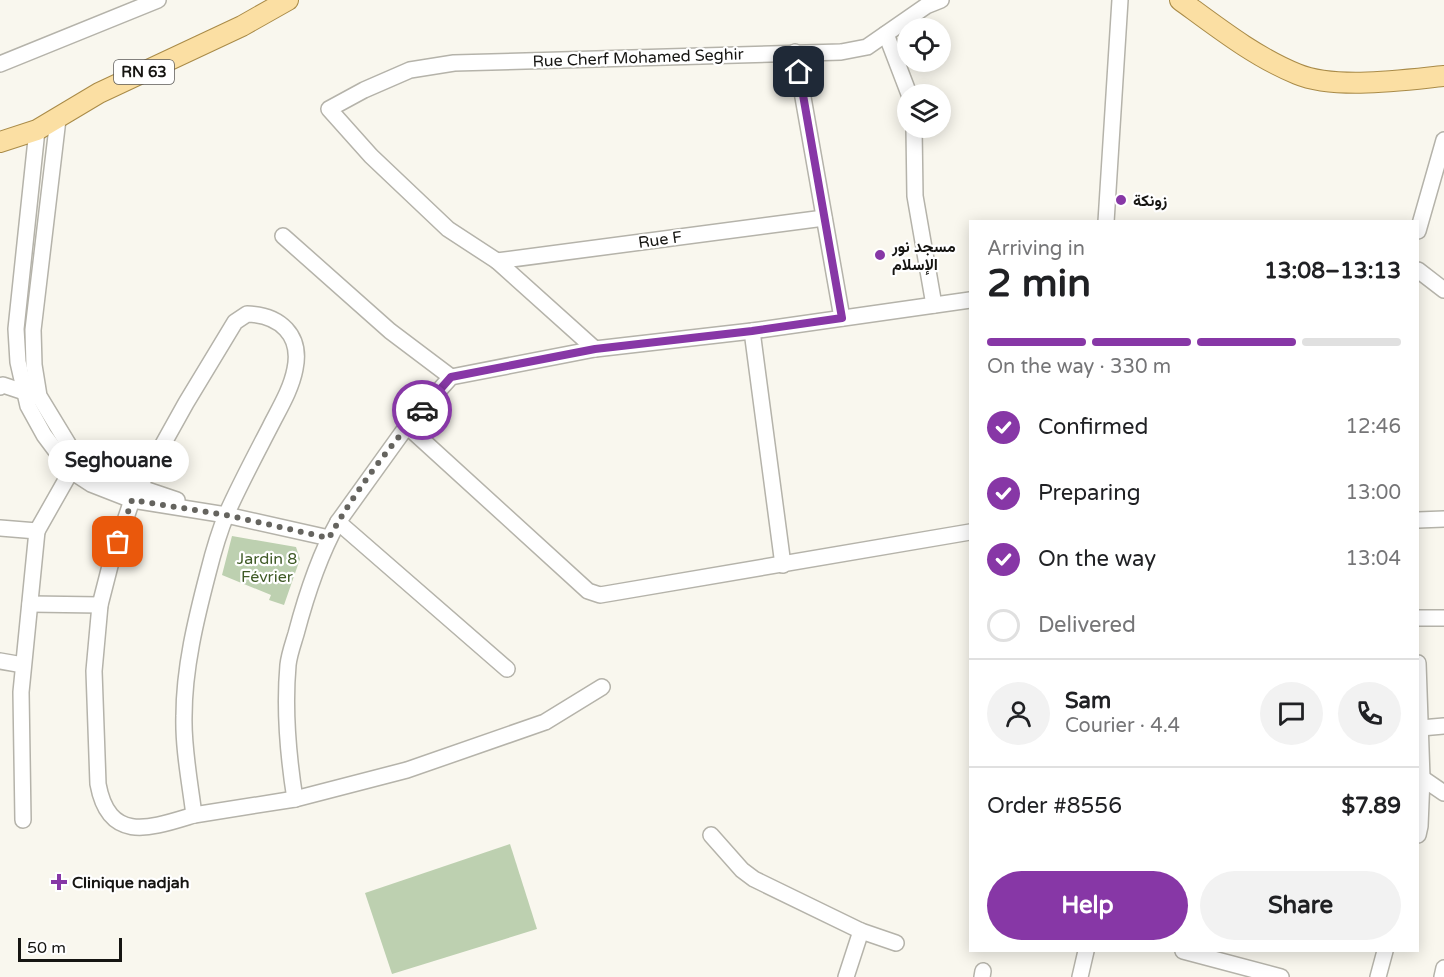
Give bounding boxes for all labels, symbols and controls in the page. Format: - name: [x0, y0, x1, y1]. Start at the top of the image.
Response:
- map controls: [897, 18, 951, 138]
- button: locate: [897, 18, 951, 72]
- street label: Rue Cherf Mohamed Seghir: [532, 44, 745, 72]
- pin: [773, 46, 824, 97]
- icon: home: [782, 55, 815, 88]
- road number: RN 63: [114, 60, 174, 84]
- button: layers: [897, 84, 951, 138]
- place label: زونكة: [1133, 191, 1168, 211]
- marker: زونكة: [1114, 193, 1128, 207]
- street label: Rue F: [637, 227, 684, 253]
- place label: مسجد نور الإسلام: [891, 237, 956, 275]
- text: Arriving in: [987, 237, 1085, 261]
- marker: مسجد نور الإسلام: [873, 248, 887, 262]
- text: 13:08–13:13: [1264, 258, 1401, 284]
- text: 2 min: [987, 260, 1091, 307]
- text: On the way · 330 m: [987, 355, 1171, 379]
- courier: [392, 380, 452, 440]
- icon: car: [406, 394, 439, 427]
- icon: check: [987, 411, 1020, 444]
- text: Confirmed: [1038, 414, 1148, 440]
- text: 12:46: [1346, 415, 1401, 439]
- callout: Seghouane: [48, 440, 188, 482]
- text: Seghouane: [65, 449, 172, 473]
- icon: check: [987, 477, 1020, 510]
- text: Preparing: [1038, 480, 1141, 506]
- text: 13:00: [1346, 481, 1401, 505]
- pin: [92, 516, 143, 567]
- icon: bag: [101, 525, 134, 558]
- icon: check: [987, 543, 1020, 576]
- text: On the way: [1038, 546, 1156, 572]
- text: 13:04: [1346, 547, 1401, 571]
- park label: Jardin 8 Février: [237, 549, 297, 587]
- text: Delivered: [1038, 612, 1136, 638]
- button: person: [987, 682, 1050, 745]
- button: chat: [1260, 682, 1323, 745]
- button: phone: [1338, 682, 1401, 745]
- text: Sam: [1065, 688, 1111, 714]
- text: Courier · 4.4: [1065, 714, 1180, 738]
- text: Order #8556: [987, 793, 1122, 819]
- text: $7.89: [1341, 793, 1401, 819]
- button: Help: [987, 871, 1188, 940]
- button: Share: [1200, 871, 1401, 940]
- marker: Clinique nadjah: [50, 873, 68, 891]
- place label: Clinique nadjah: [72, 873, 190, 893]
- scale bar: [18, 935, 122, 962]
- text: 50 m: [27, 938, 66, 958]

